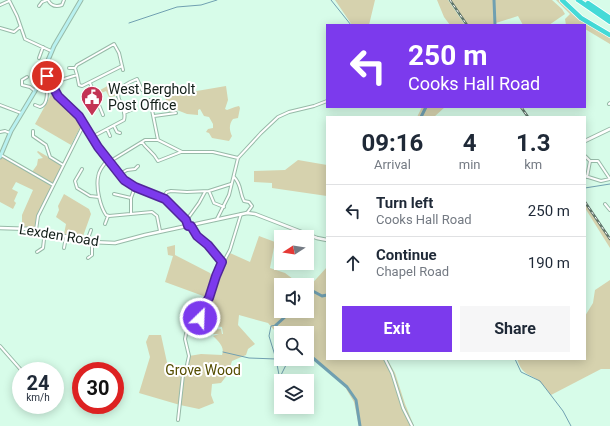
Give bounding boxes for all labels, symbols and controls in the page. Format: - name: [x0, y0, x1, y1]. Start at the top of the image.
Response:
- text: 250 m: [408, 39, 487, 72]
- icon: left: [342, 40, 394, 92]
- pin: [30, 59, 64, 93]
- icon: arrive: [36, 65, 58, 87]
- text: Cooks Hall Road: [408, 73, 540, 94]
- place label: West Bergholt Post Office: [108, 81, 196, 113]
- public building icon: West Bergholt Post Office: [79, 84, 105, 117]
- text: 09:16: [361, 129, 423, 157]
- text: 4: [463, 129, 477, 157]
- text: 1.3: [516, 129, 551, 157]
- text: Arrival: [374, 157, 411, 172]
- text: min: [459, 157, 481, 172]
- text: km: [524, 157, 542, 172]
- text: Turn left: [376, 194, 433, 212]
- icon: left: [342, 200, 364, 222]
- text: 250 m: [528, 202, 570, 220]
- text: Cooks Hall Road: [376, 212, 472, 227]
- street label: Lexden Road: [18, 221, 100, 249]
- north arrow: [274, 230, 314, 270]
- map controls: [274, 230, 314, 414]
- text: Continue: [376, 246, 437, 264]
- icon: ahead: [342, 252, 364, 274]
- text: 190 m: [528, 254, 570, 272]
- text: Chapel Road: [376, 264, 449, 279]
- button: sound: [274, 278, 314, 318]
- position arrow: [179, 297, 221, 339]
- button: Exit: [342, 306, 452, 352]
- button: Share: [460, 306, 570, 352]
- button: search: [274, 326, 314, 366]
- speed limit sign: 30: [72, 362, 124, 414]
- park label: Grove Wood: [165, 362, 241, 378]
- text: 24: [27, 371, 49, 395]
- button: layers: [274, 374, 314, 414]
- text: km/h: [26, 392, 50, 403]

